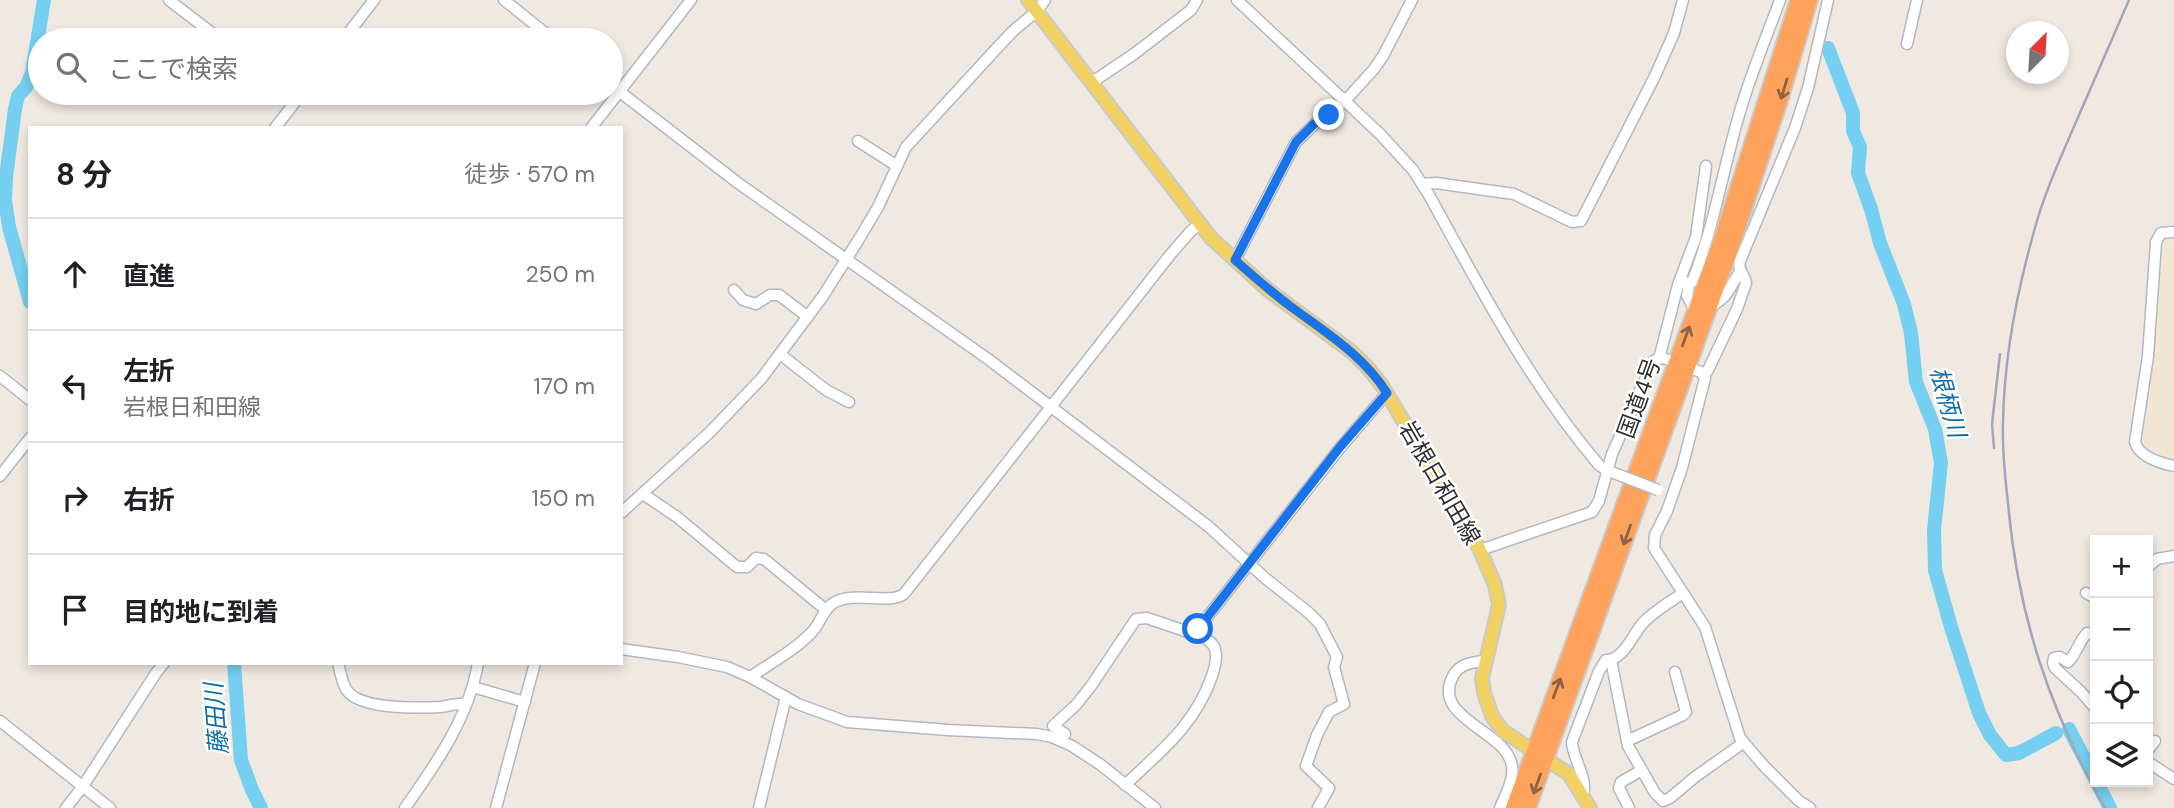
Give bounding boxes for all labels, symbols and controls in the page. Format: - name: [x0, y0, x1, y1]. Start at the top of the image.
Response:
- north arrow: [2006, 21, 2069, 84]
- search box: [28, 28, 623, 105]
- icon: search: [52, 48, 90, 86]
- text: ここで検索: [108, 52, 238, 86]
- one-way arrow: [1776, 78, 1789, 100]
- route end: [1313, 99, 1344, 130]
- text: 8 分: [56, 155, 112, 194]
- text: 徒歩 · 570 m: [464, 159, 595, 189]
- icon: ahead: [56, 255, 94, 293]
- text: 直進: [123, 259, 175, 293]
- text: 250 m: [525, 259, 595, 289]
- one-way arrow: [1681, 326, 1693, 348]
- text: 左折: [123, 354, 175, 388]
- street label: 国道4号: [1611, 354, 1667, 442]
- water label: 根柄川: [1923, 363, 1974, 444]
- icon: left: [56, 367, 94, 405]
- text: 170 m: [534, 371, 595, 401]
- text: 岩根日和田線: [123, 392, 261, 422]
- street label: 岩根日和田線: [1393, 416, 1487, 550]
- icon: right: [56, 479, 94, 517]
- text: 右折: [123, 483, 175, 517]
- text: 150 m: [531, 483, 595, 513]
- one-way arrow: [1620, 523, 1632, 545]
- map controls: [2090, 535, 2153, 787]
- button: +: [2090, 535, 2153, 598]
- icon: arrive: [56, 591, 94, 629]
- text: 目的地に到着: [123, 595, 279, 629]
- button: −: [2090, 598, 2153, 661]
- route start: [1182, 613, 1213, 644]
- button: locate: [2090, 661, 2153, 724]
- one-way arrow: [1552, 677, 1564, 699]
- water label: 藤田川: [197, 679, 235, 756]
- button: layers: [2090, 724, 2153, 787]
- one-way arrow: [1530, 772, 1542, 794]

